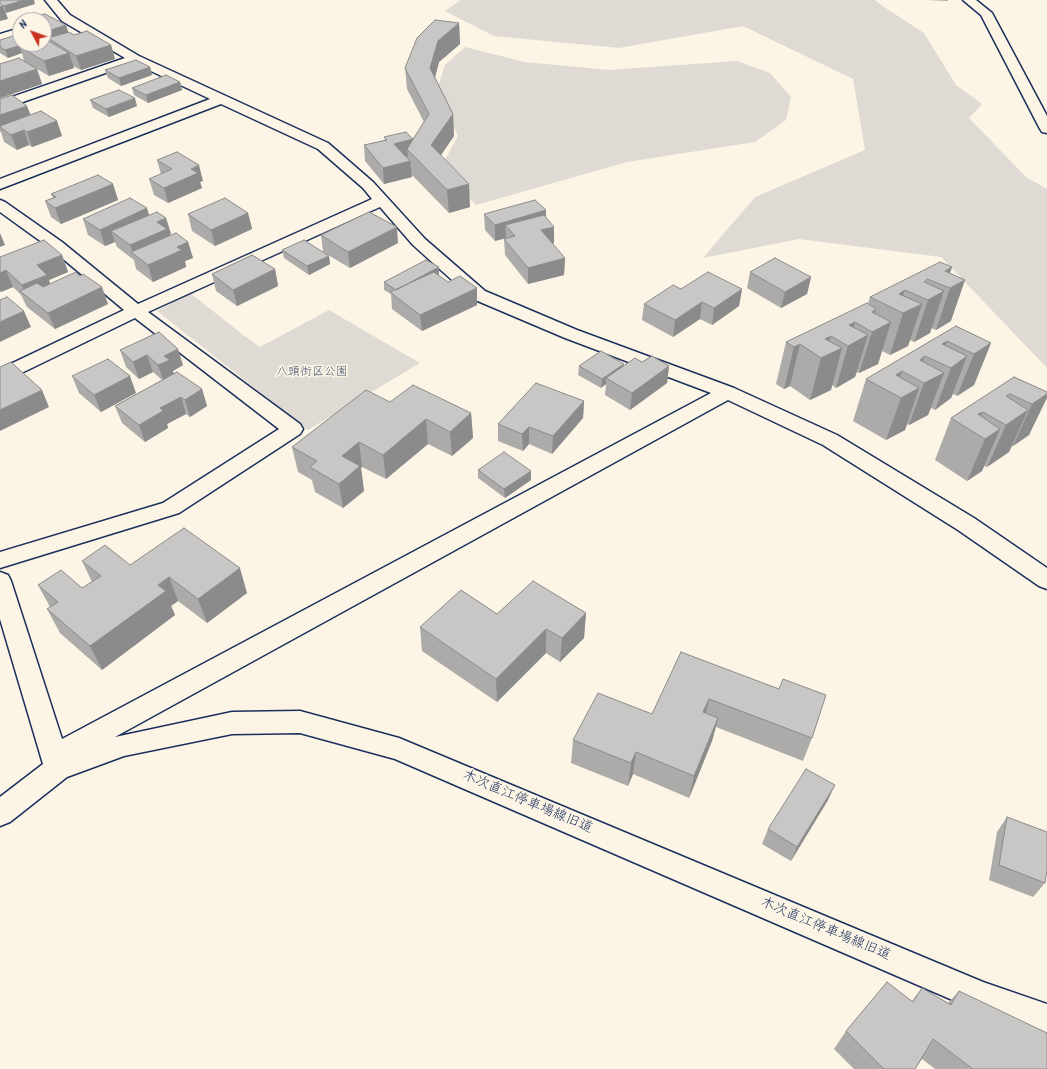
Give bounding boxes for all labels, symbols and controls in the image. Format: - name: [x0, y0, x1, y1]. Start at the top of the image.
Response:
- north arrow: [12, 12, 52, 52]
- text: N: [15, 16, 33, 33]
- park label: 八頭街区公園: [276, 366, 348, 380]
- street label: 木次直江停車場線旧道: [459, 768, 595, 838]
- street label: 木次直江停車場線旧道: [757, 895, 893, 965]

